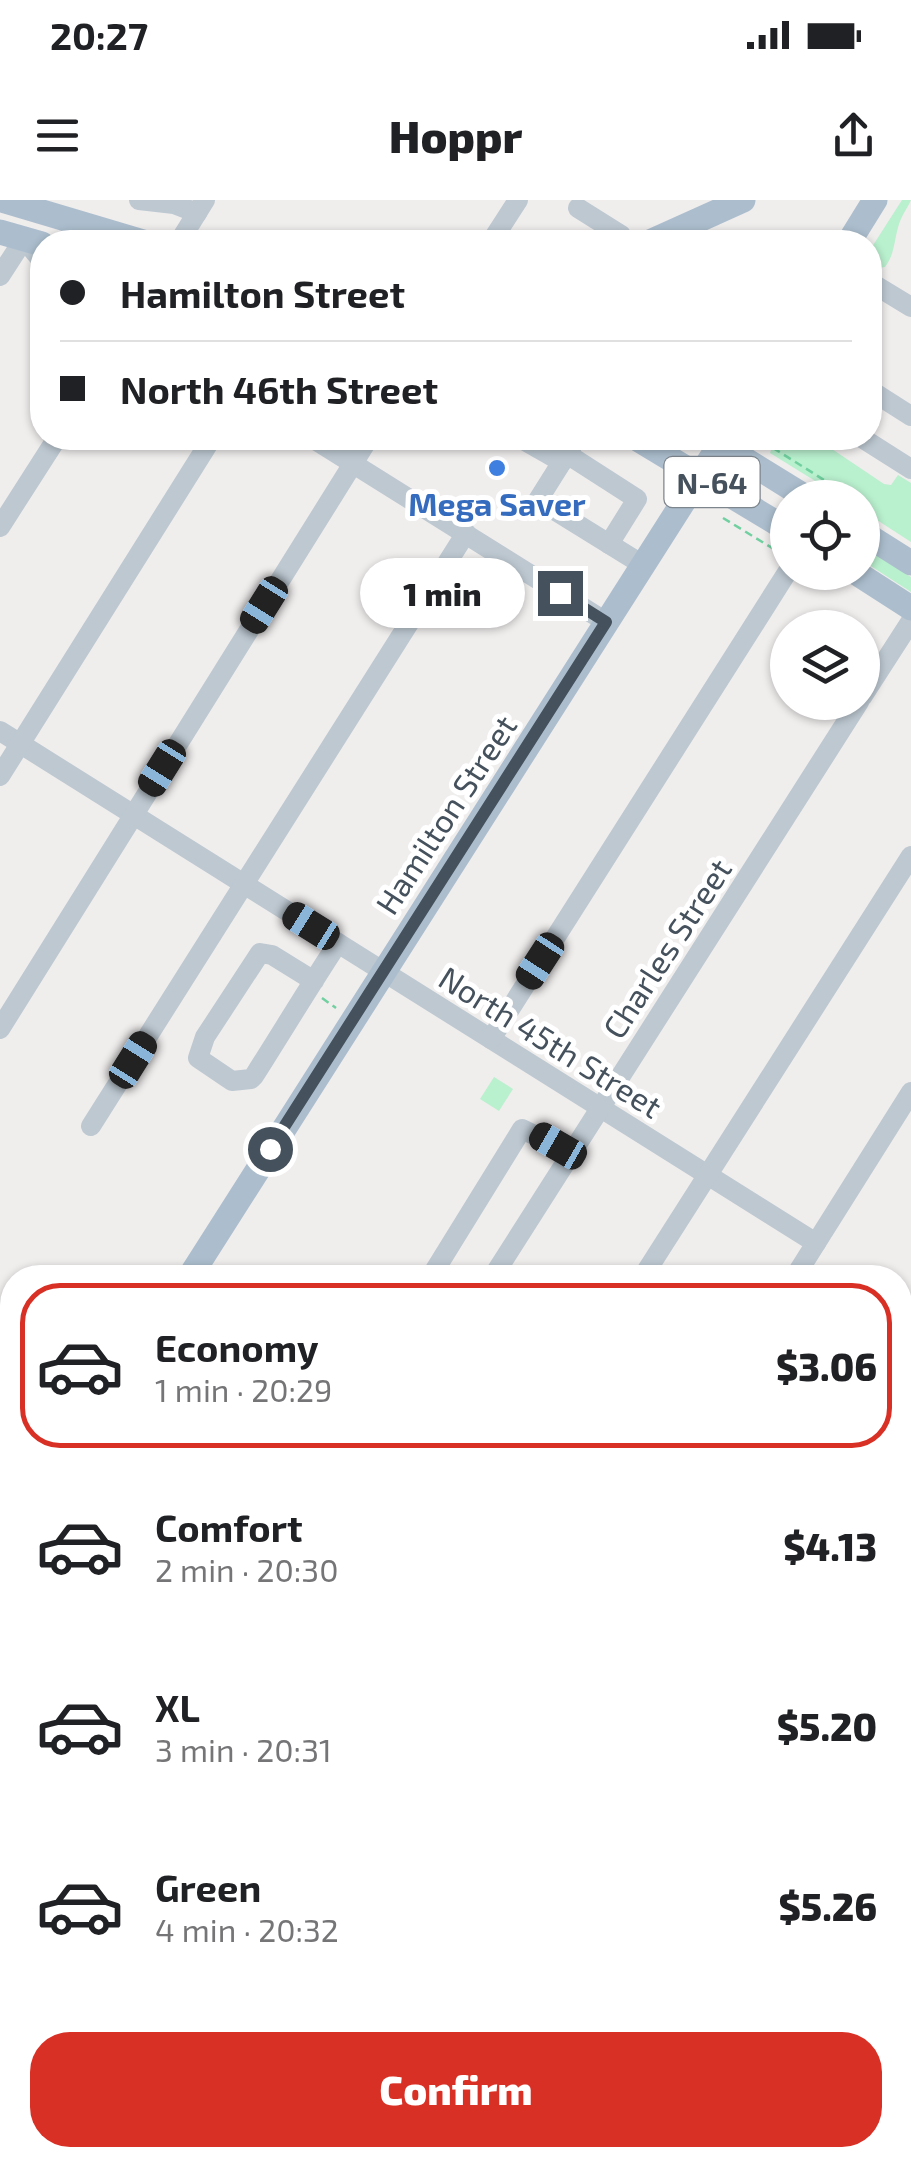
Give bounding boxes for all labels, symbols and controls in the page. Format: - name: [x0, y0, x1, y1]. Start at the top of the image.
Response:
- text: 20:27: [50, 12, 148, 58]
- icon: menu: [30, 108, 85, 163]
- text: Hoppr: [389, 108, 522, 162]
- icon: share: [826, 108, 881, 163]
- text: Hamilton Street: [120, 270, 405, 316]
- text: North 46th Street: [120, 366, 438, 412]
- marker: Mega Saver: [486, 457, 508, 479]
- road number: N-64: [664, 457, 760, 507]
- map controls: [770, 480, 880, 720]
- button: locate: [770, 480, 880, 590]
- place label: Mega Saver: [408, 484, 586, 522]
- callout: 1 min: [360, 558, 525, 628]
- route end: [538, 571, 583, 616]
- car: [235, 572, 293, 638]
- text: 1 min: [403, 574, 482, 612]
- button: layers: [770, 610, 880, 720]
- street label: Hamilton Street: [367, 708, 523, 920]
- car: [133, 735, 191, 801]
- street label: Charles Street: [594, 851, 738, 1045]
- car: [278, 897, 344, 955]
- car: [511, 928, 569, 994]
- street label: North 45th Street: [433, 957, 669, 1125]
- car: [104, 1027, 162, 1093]
- car: [525, 1118, 591, 1174]
- route start: [248, 1127, 293, 1172]
- icon: car: [35, 1321, 125, 1411]
- text: Economy: [155, 1324, 319, 1370]
- text: $3.06: [776, 1343, 877, 1389]
- text: 1 min · 20:29: [155, 1370, 332, 1408]
- icon: car: [35, 1501, 125, 1591]
- text: Comfort: [155, 1504, 303, 1550]
- text: $4.13: [783, 1523, 877, 1569]
- text: 2 min · 20:30: [155, 1550, 338, 1588]
- icon: car: [35, 1681, 125, 1771]
- text: XL: [155, 1684, 200, 1730]
- text: $5.20: [777, 1703, 877, 1749]
- text: 3 min · 20:31: [155, 1730, 332, 1768]
- icon: car: [35, 1861, 125, 1951]
- text: Green: [155, 1864, 261, 1910]
- text: $5.26: [779, 1883, 877, 1929]
- text: 4 min · 20:32: [155, 1910, 339, 1948]
- button: Confirm: [30, 2032, 882, 2147]

